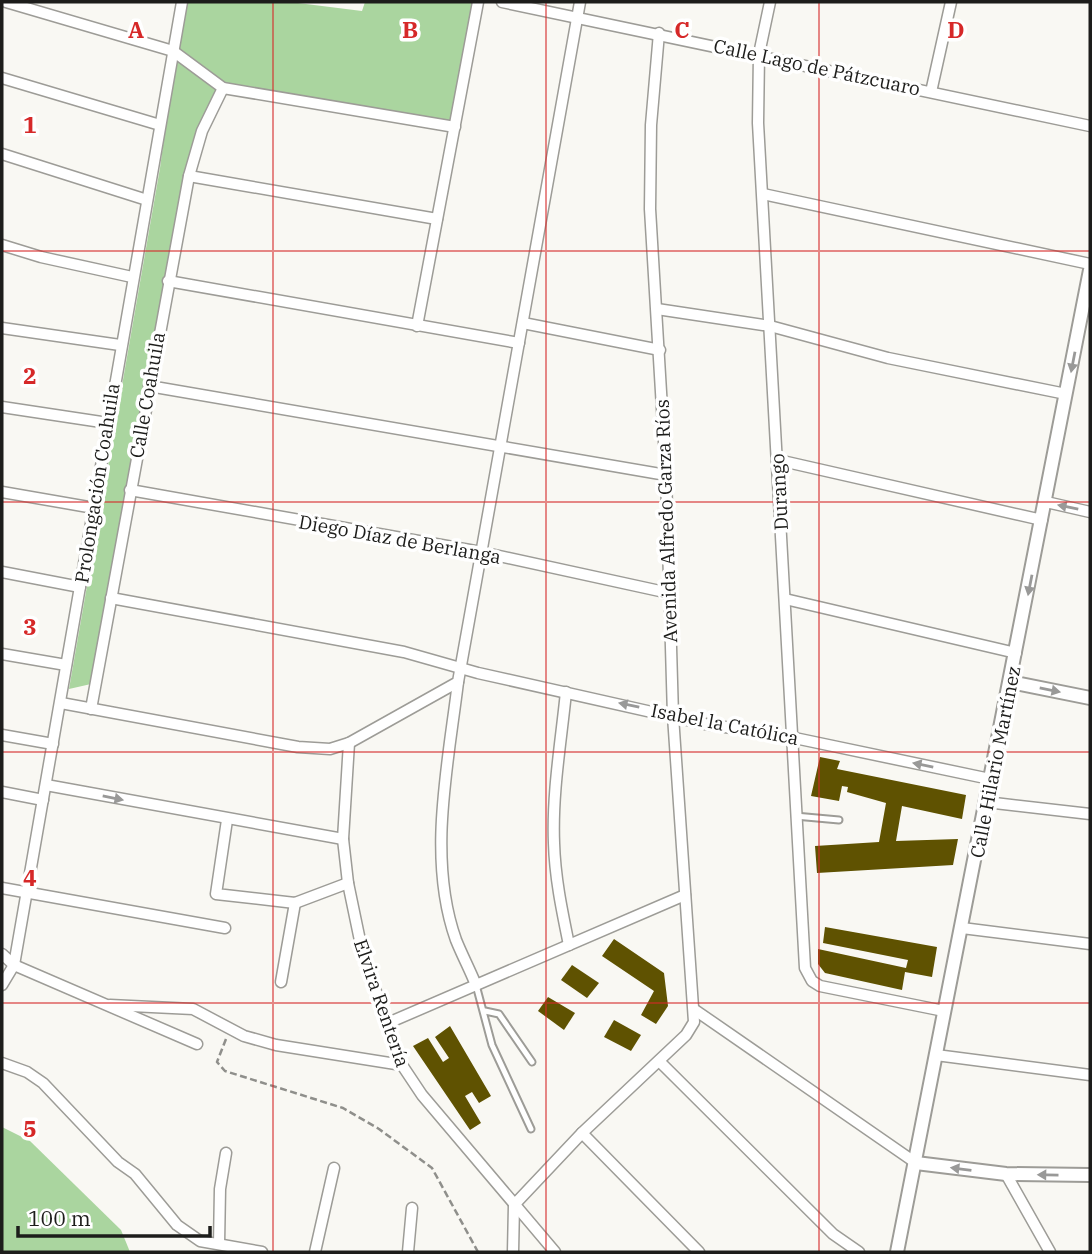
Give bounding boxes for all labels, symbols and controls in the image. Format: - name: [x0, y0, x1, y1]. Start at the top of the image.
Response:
- text: A: [128, 14, 144, 44]
- text: B: [402, 14, 418, 44]
- text: C: [674, 14, 690, 44]
- text: D: [947, 14, 965, 44]
- street label: Calle Lago de Pátzcuaro: [712, 33, 922, 101]
- text: 1: [23, 109, 37, 139]
- street label: Calle Coahuila: [124, 330, 170, 460]
- one-way arrow: [1067, 351, 1078, 373]
- text: 2: [23, 360, 37, 390]
- street label: Prolongación Coahuila: [69, 381, 125, 585]
- street label: Avenida Alfredo Garza Ríos: [650, 399, 682, 643]
- street label: Durango: [765, 453, 793, 531]
- one-way arrow: [1057, 502, 1079, 513]
- street label: Diego Díaz de Berlanga: [297, 509, 503, 569]
- one-way arrow: [1024, 574, 1035, 596]
- text: 3: [23, 611, 37, 641]
- street label: Calle Hilario Martínez: [965, 664, 1025, 860]
- one-way arrow: [1039, 684, 1061, 695]
- street label: Isabel la Católica: [649, 698, 801, 750]
- one-way arrow: [618, 699, 640, 710]
- one-way arrow: [912, 760, 934, 771]
- one-way arrow: [102, 793, 124, 804]
- text: 4: [23, 862, 37, 892]
- street label: Elvira Rentería: [349, 936, 415, 1070]
- text: 5: [23, 1113, 37, 1143]
- one-way arrow: [950, 1163, 972, 1174]
- one-way arrow: [1037, 1169, 1059, 1181]
- scale bar: [18, 1194, 210, 1238]
- text: 100 m: [28, 1204, 91, 1232]

